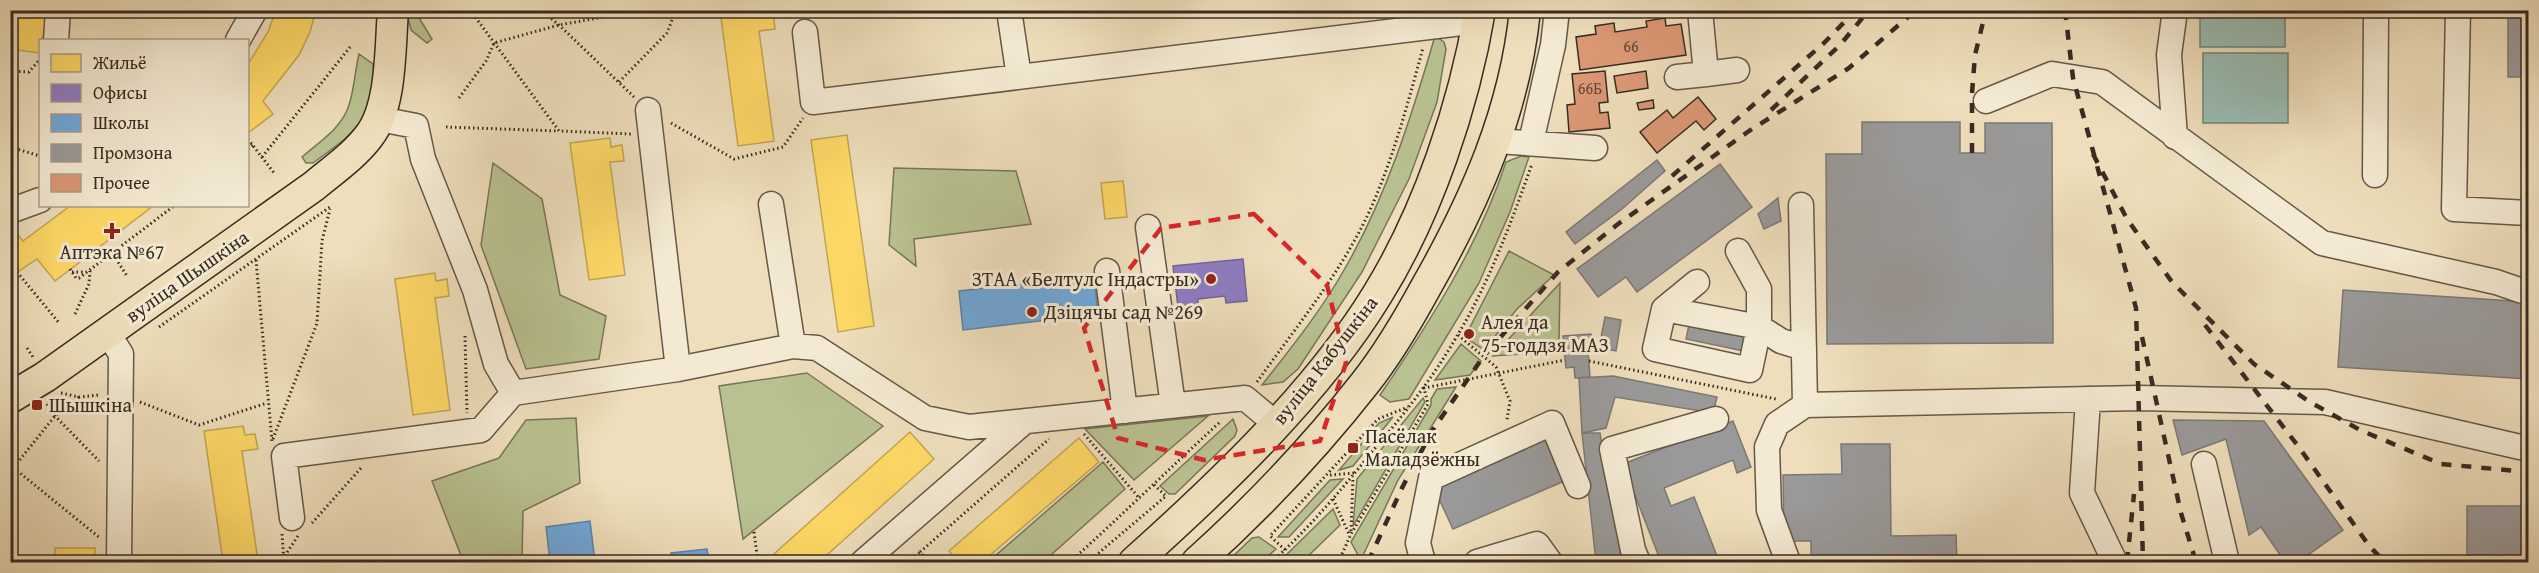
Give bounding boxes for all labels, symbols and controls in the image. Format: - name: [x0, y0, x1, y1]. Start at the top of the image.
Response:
- house number: 66: [1623, 34, 1639, 58]
- legend: [39, 39, 249, 207]
- text: Жильё: [92, 49, 147, 76]
- house number: 66Б: [1578, 76, 1602, 100]
- text: Офисы: [93, 79, 148, 106]
- text: Школы: [93, 109, 150, 136]
- text: Промзона: [93, 139, 173, 166]
- text: Прочее: [93, 169, 150, 196]
- street label: вуліца Шышкіна: [119, 222, 255, 329]
- marker: Аптэка №67: [105, 224, 119, 238]
- place label: Аптэка №67: [60, 237, 164, 266]
- place label: ЗТАА «Белтулс Iндастры»: [972, 264, 1199, 293]
- marker: ЗТАА «Белтулс Iндастры»: [1204, 272, 1218, 286]
- street label: вуліца Кабушкіна: [1265, 289, 1384, 430]
- place label: Дзіцячы сад №269: [1043, 297, 1203, 326]
- marker: Дзіцячы сад №269: [1025, 305, 1039, 319]
- place label: Алея да 75-годдзя МАЗ: [1481, 307, 1609, 359]
- marker: Алея да 75-годдзя МАЗ: [1462, 327, 1476, 341]
- place label: Шышкіна: [49, 390, 133, 419]
- marker: Шышкіна: [30, 398, 44, 412]
- place label: Пасёлак Маладзёжны: [1365, 421, 1480, 473]
- marker: Пасёлак Маладзёжны: [1346, 441, 1360, 455]

